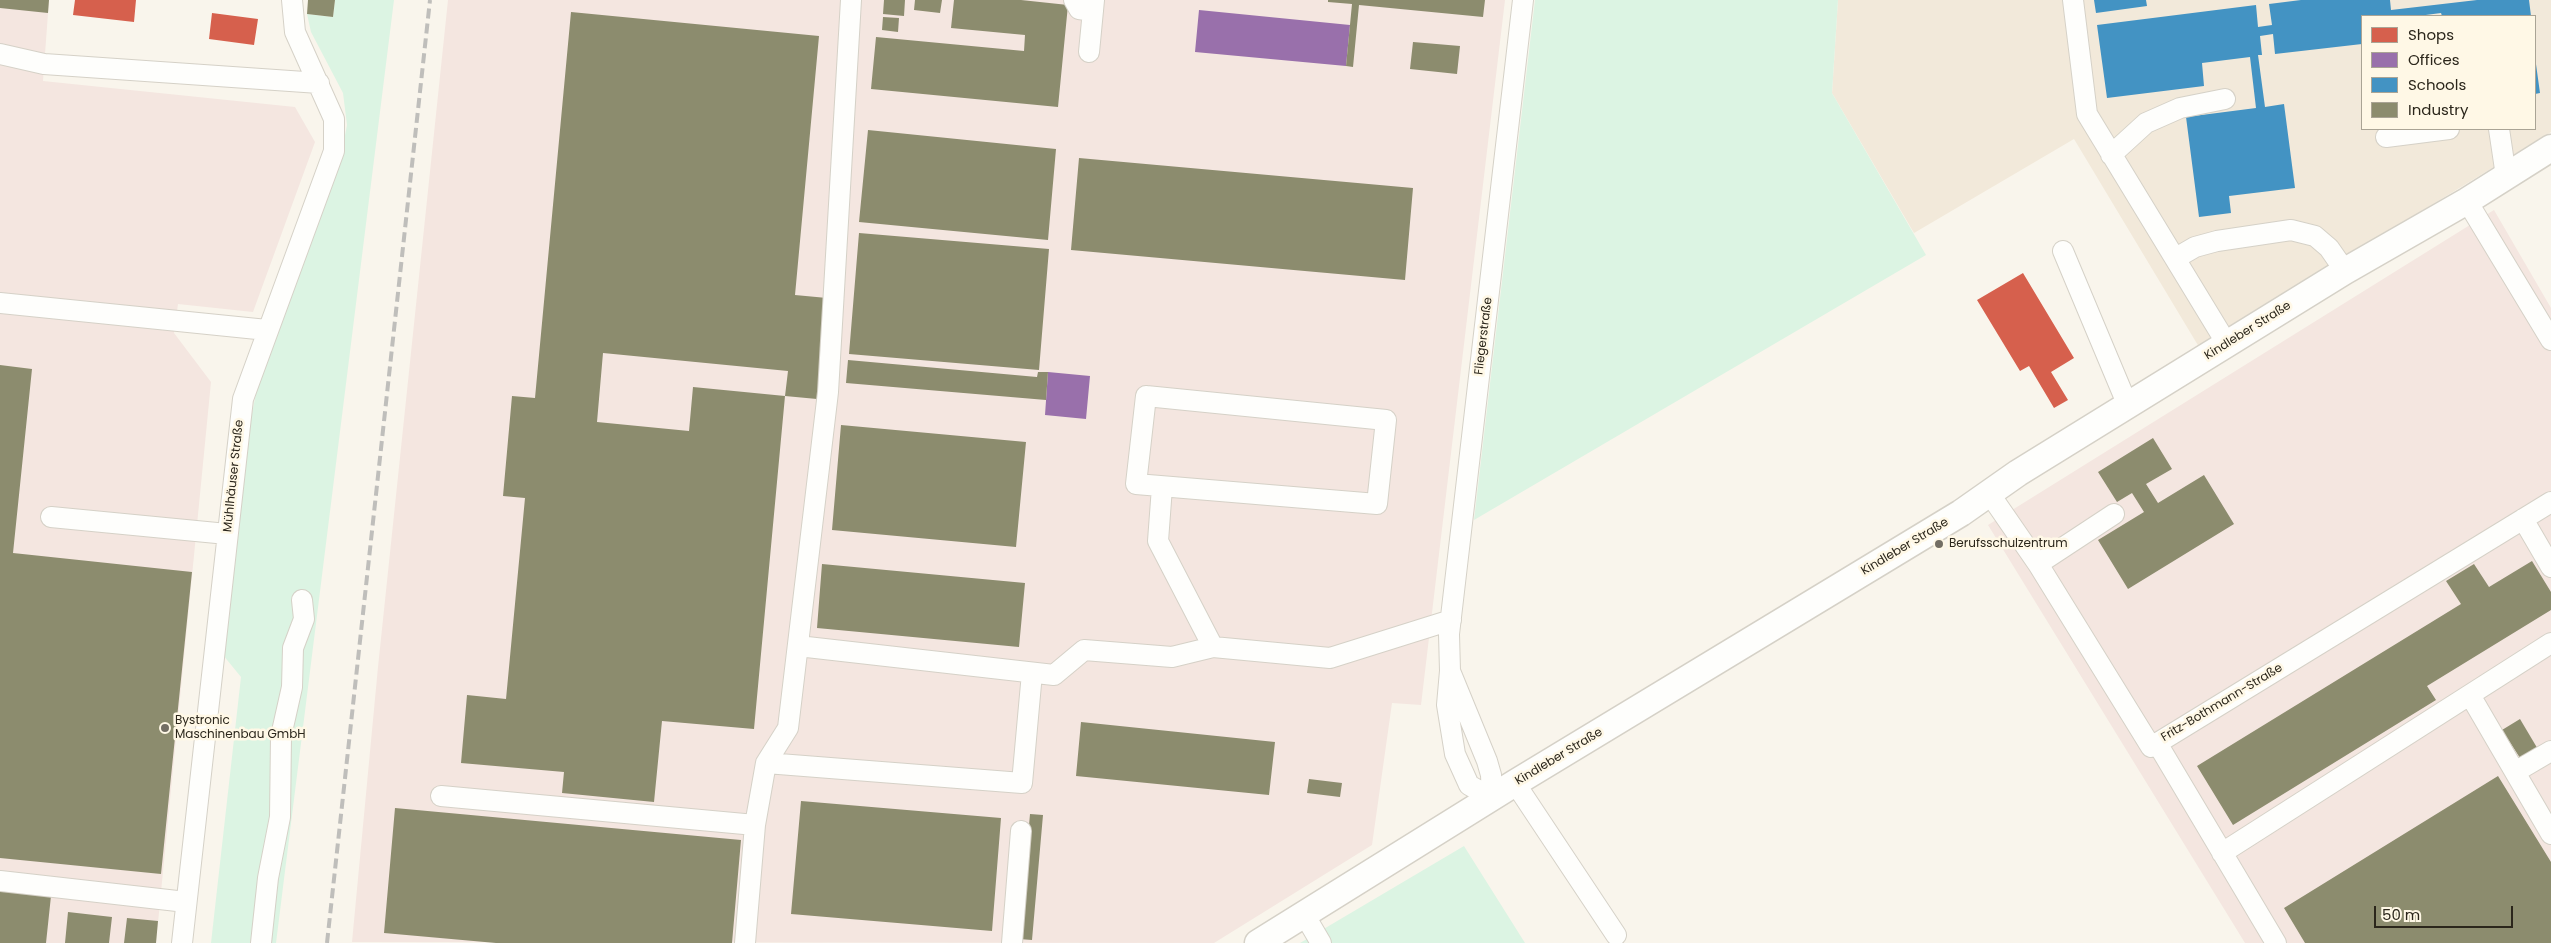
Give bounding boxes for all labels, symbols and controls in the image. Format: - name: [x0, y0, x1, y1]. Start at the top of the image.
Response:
- legend: [2361, 15, 2536, 130]
- text: Shops: [2408, 24, 2454, 45]
- text: Offices: [2408, 49, 2460, 70]
- text: Schools: [2408, 74, 2466, 95]
- text: Industry: [2408, 99, 2468, 120]
- street label: Fliegerstraße: [1472, 296, 1496, 376]
- street label: Kindleber Straße: [2202, 299, 2294, 363]
- street label: Mühlhäuser Straße: [221, 419, 247, 533]
- street label: Kindleber Straße: [1859, 515, 1951, 579]
- place label: Berufsschulzentrum: [1949, 537, 2067, 551]
- marker: Berufsschulzentrum: [1933, 538, 1945, 550]
- street label: Fritz-Bothmann-Straße: [2159, 661, 2285, 745]
- place label: Bystronic Maschinenbau GmbH: [175, 714, 306, 742]
- marker: Bystronic Maschinenbau GmbH: [159, 722, 171, 734]
- street label: Kindleber Straße: [1513, 725, 1605, 789]
- scale bar: [2376, 896, 2515, 928]
- text: 50 m: [2382, 904, 2420, 925]

